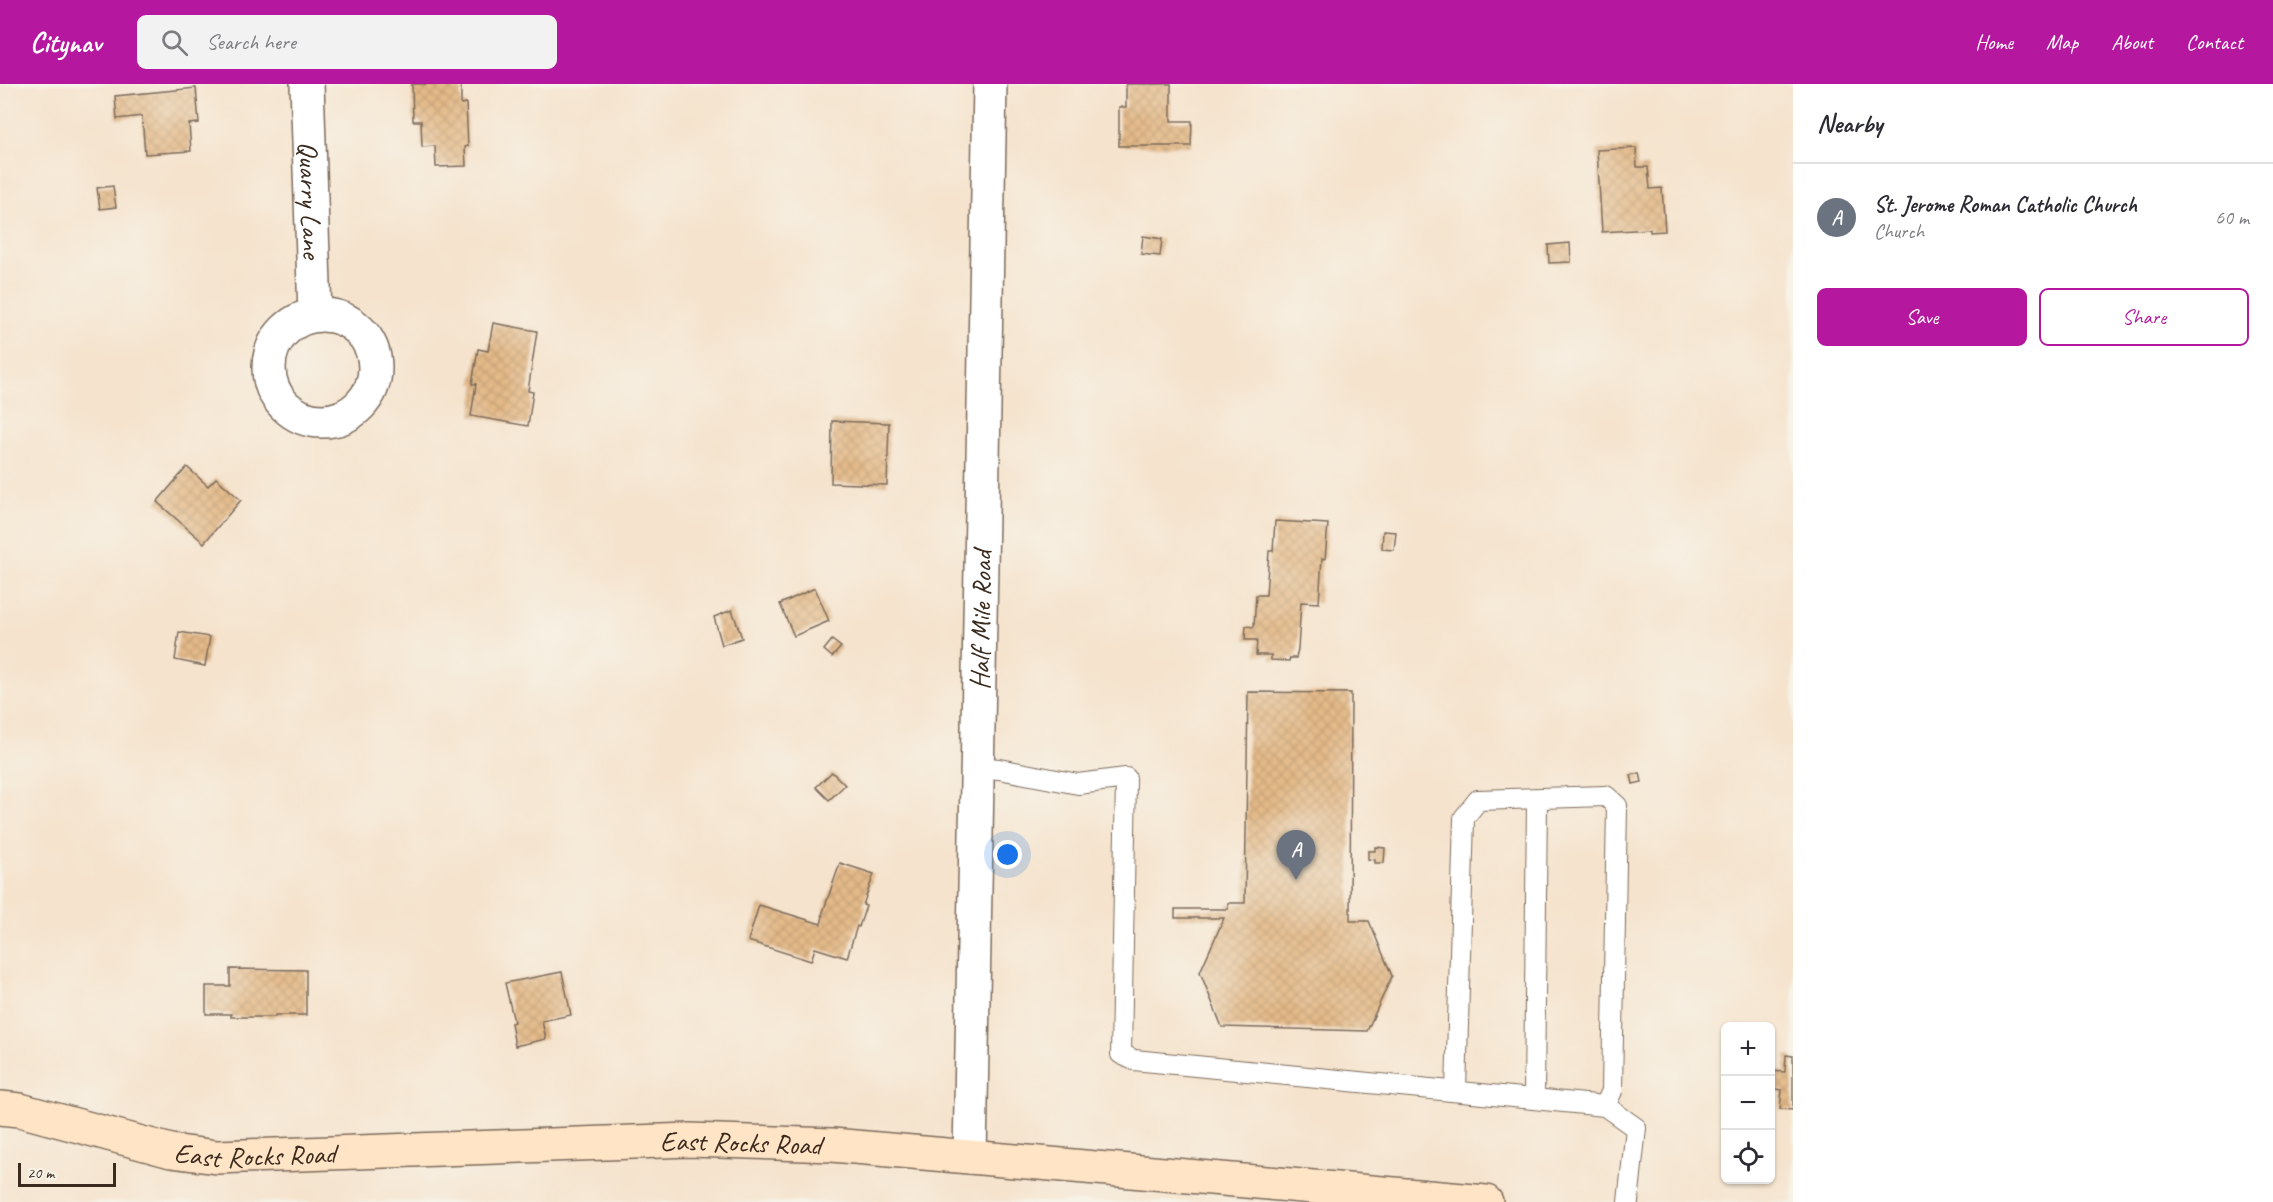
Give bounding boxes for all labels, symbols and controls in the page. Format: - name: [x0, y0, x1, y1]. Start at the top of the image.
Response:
- search box: [137, 15, 557, 69]
- text: Citynav: [30, 25, 101, 60]
- icon: search: [158, 26, 191, 59]
- text: Search here: [206, 28, 296, 56]
- text: Home: [1975, 29, 2013, 55]
- text: Map: [2046, 29, 2078, 55]
- text: About: [2111, 29, 2153, 55]
- text: Contact: [2186, 29, 2243, 55]
- text: Nearby: [1817, 107, 1882, 140]
- street label: Quarry Lane: [292, 141, 331, 261]
- text: St. Jerome Roman Catholic Church: [1874, 191, 2137, 219]
- text: A: [1831, 205, 1842, 230]
- text: 60 m: [2215, 205, 2249, 230]
- text: Church: [1874, 219, 1924, 244]
- button: Save: [1817, 288, 2027, 346]
- button: Share: [2039, 288, 2249, 346]
- street label: Half Mile Road: [961, 546, 999, 690]
- pin: A: [1276, 830, 1316, 880]
- your location: [993, 840, 1022, 869]
- map controls: [1721, 1022, 1775, 1184]
- button: +: [1721, 1022, 1775, 1076]
- button: −: [1721, 1076, 1775, 1130]
- street label: East Rocks Road: [659, 1122, 826, 1162]
- button: locate: [1721, 1130, 1775, 1184]
- street label: East Rocks Road: [172, 1134, 340, 1175]
- scale bar: [18, 1160, 116, 1188]
- text: 20 m: [27, 1163, 54, 1183]

